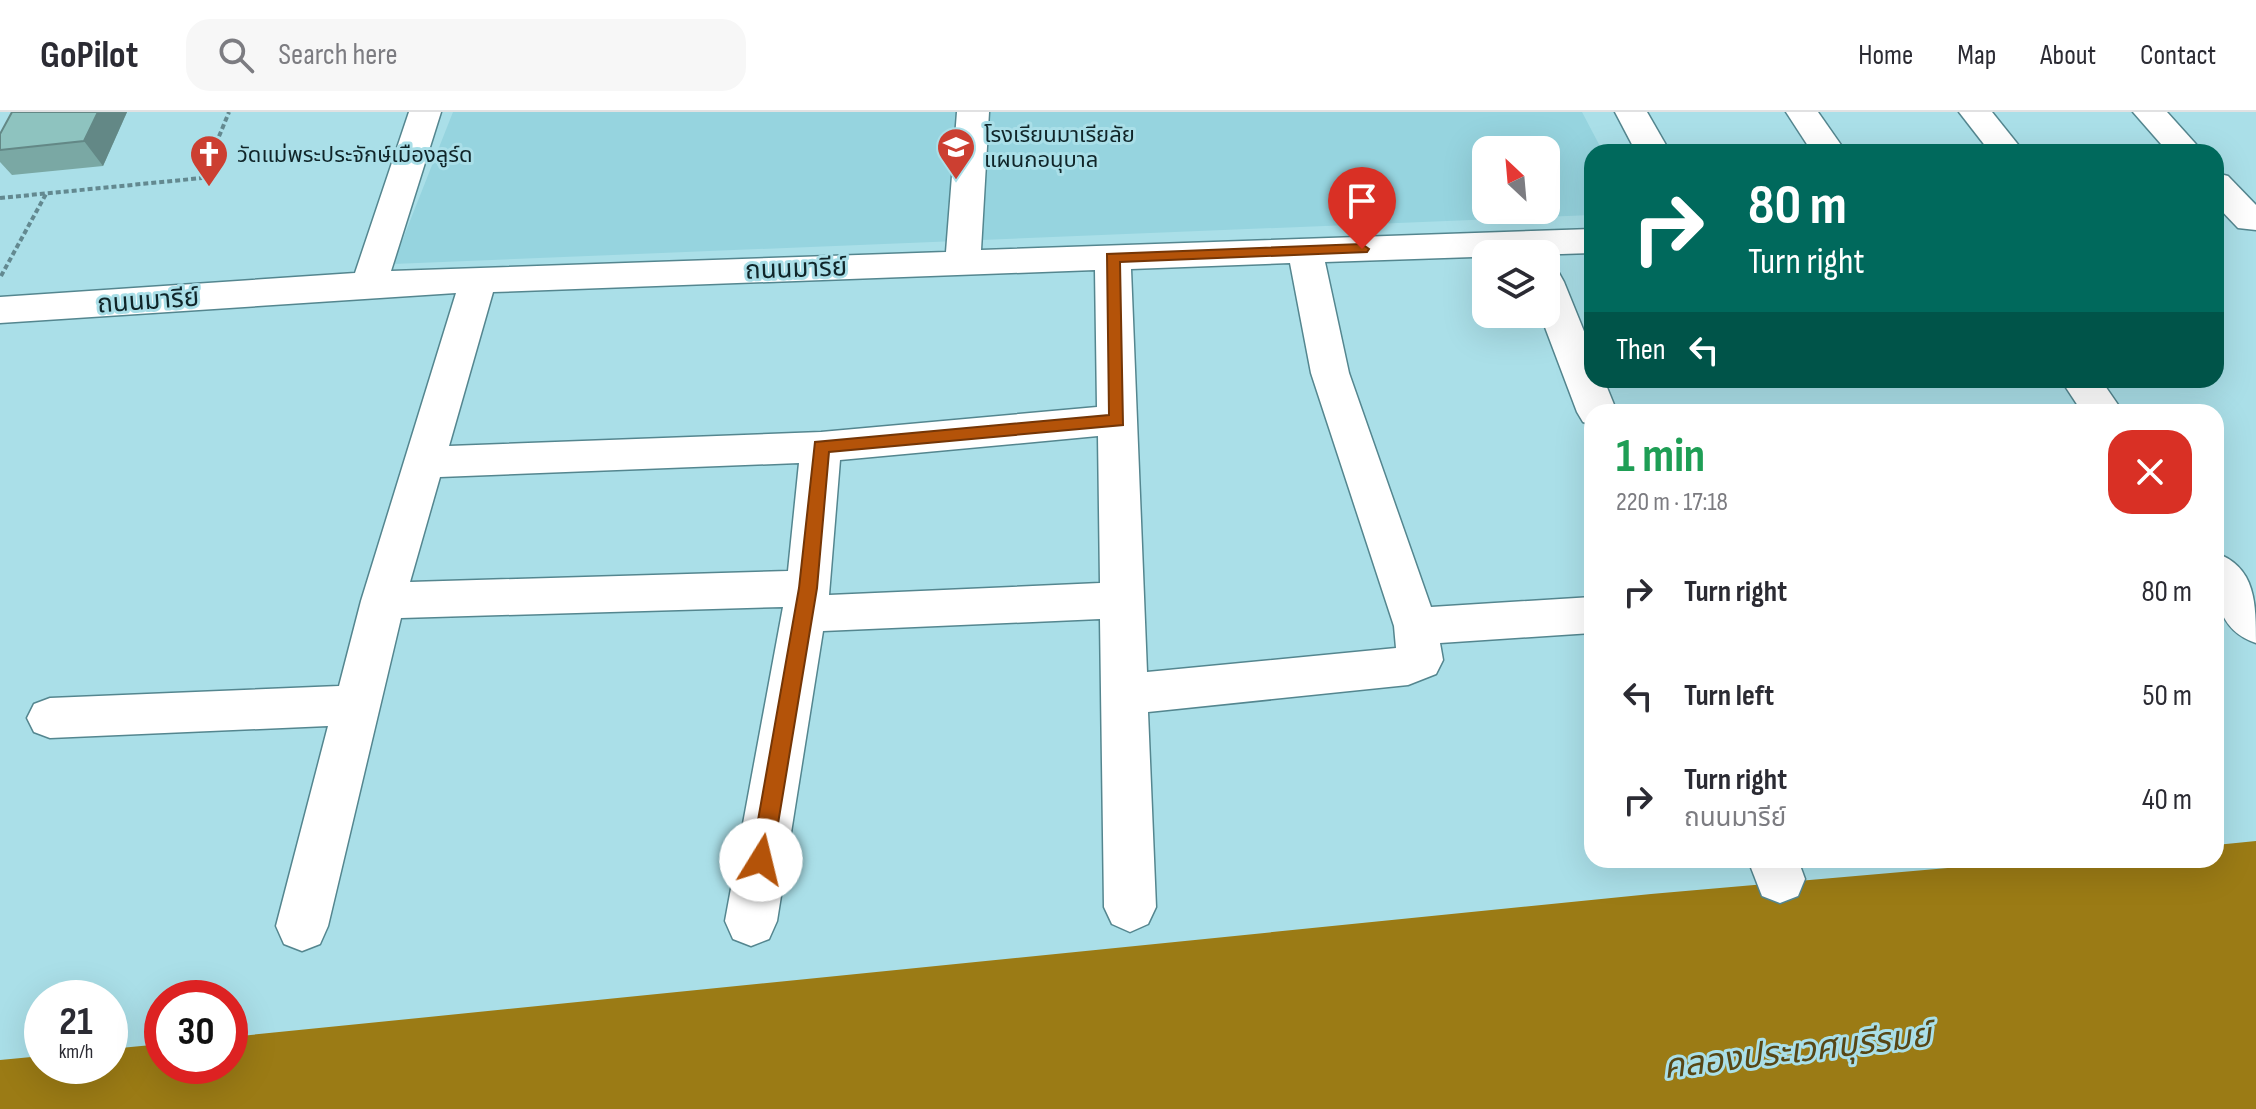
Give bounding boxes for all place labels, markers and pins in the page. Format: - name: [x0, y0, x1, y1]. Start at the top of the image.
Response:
- place label: โรงเรียนมาเรียลัย แผนกอนุบาล: [984, 122, 1135, 174]
- school or university icon: โรงเรียนมาเรียลัย แผนกอนุบาล: [935, 126, 977, 181]
- church icon: วัดแม่พระประจักษ์เมืองลูร์ด: [188, 133, 230, 188]
- place label: วัดแม่พระประจักษ์เมืองลูร์ด: [237, 142, 473, 169]
- pin: [1328, 167, 1396, 249]

